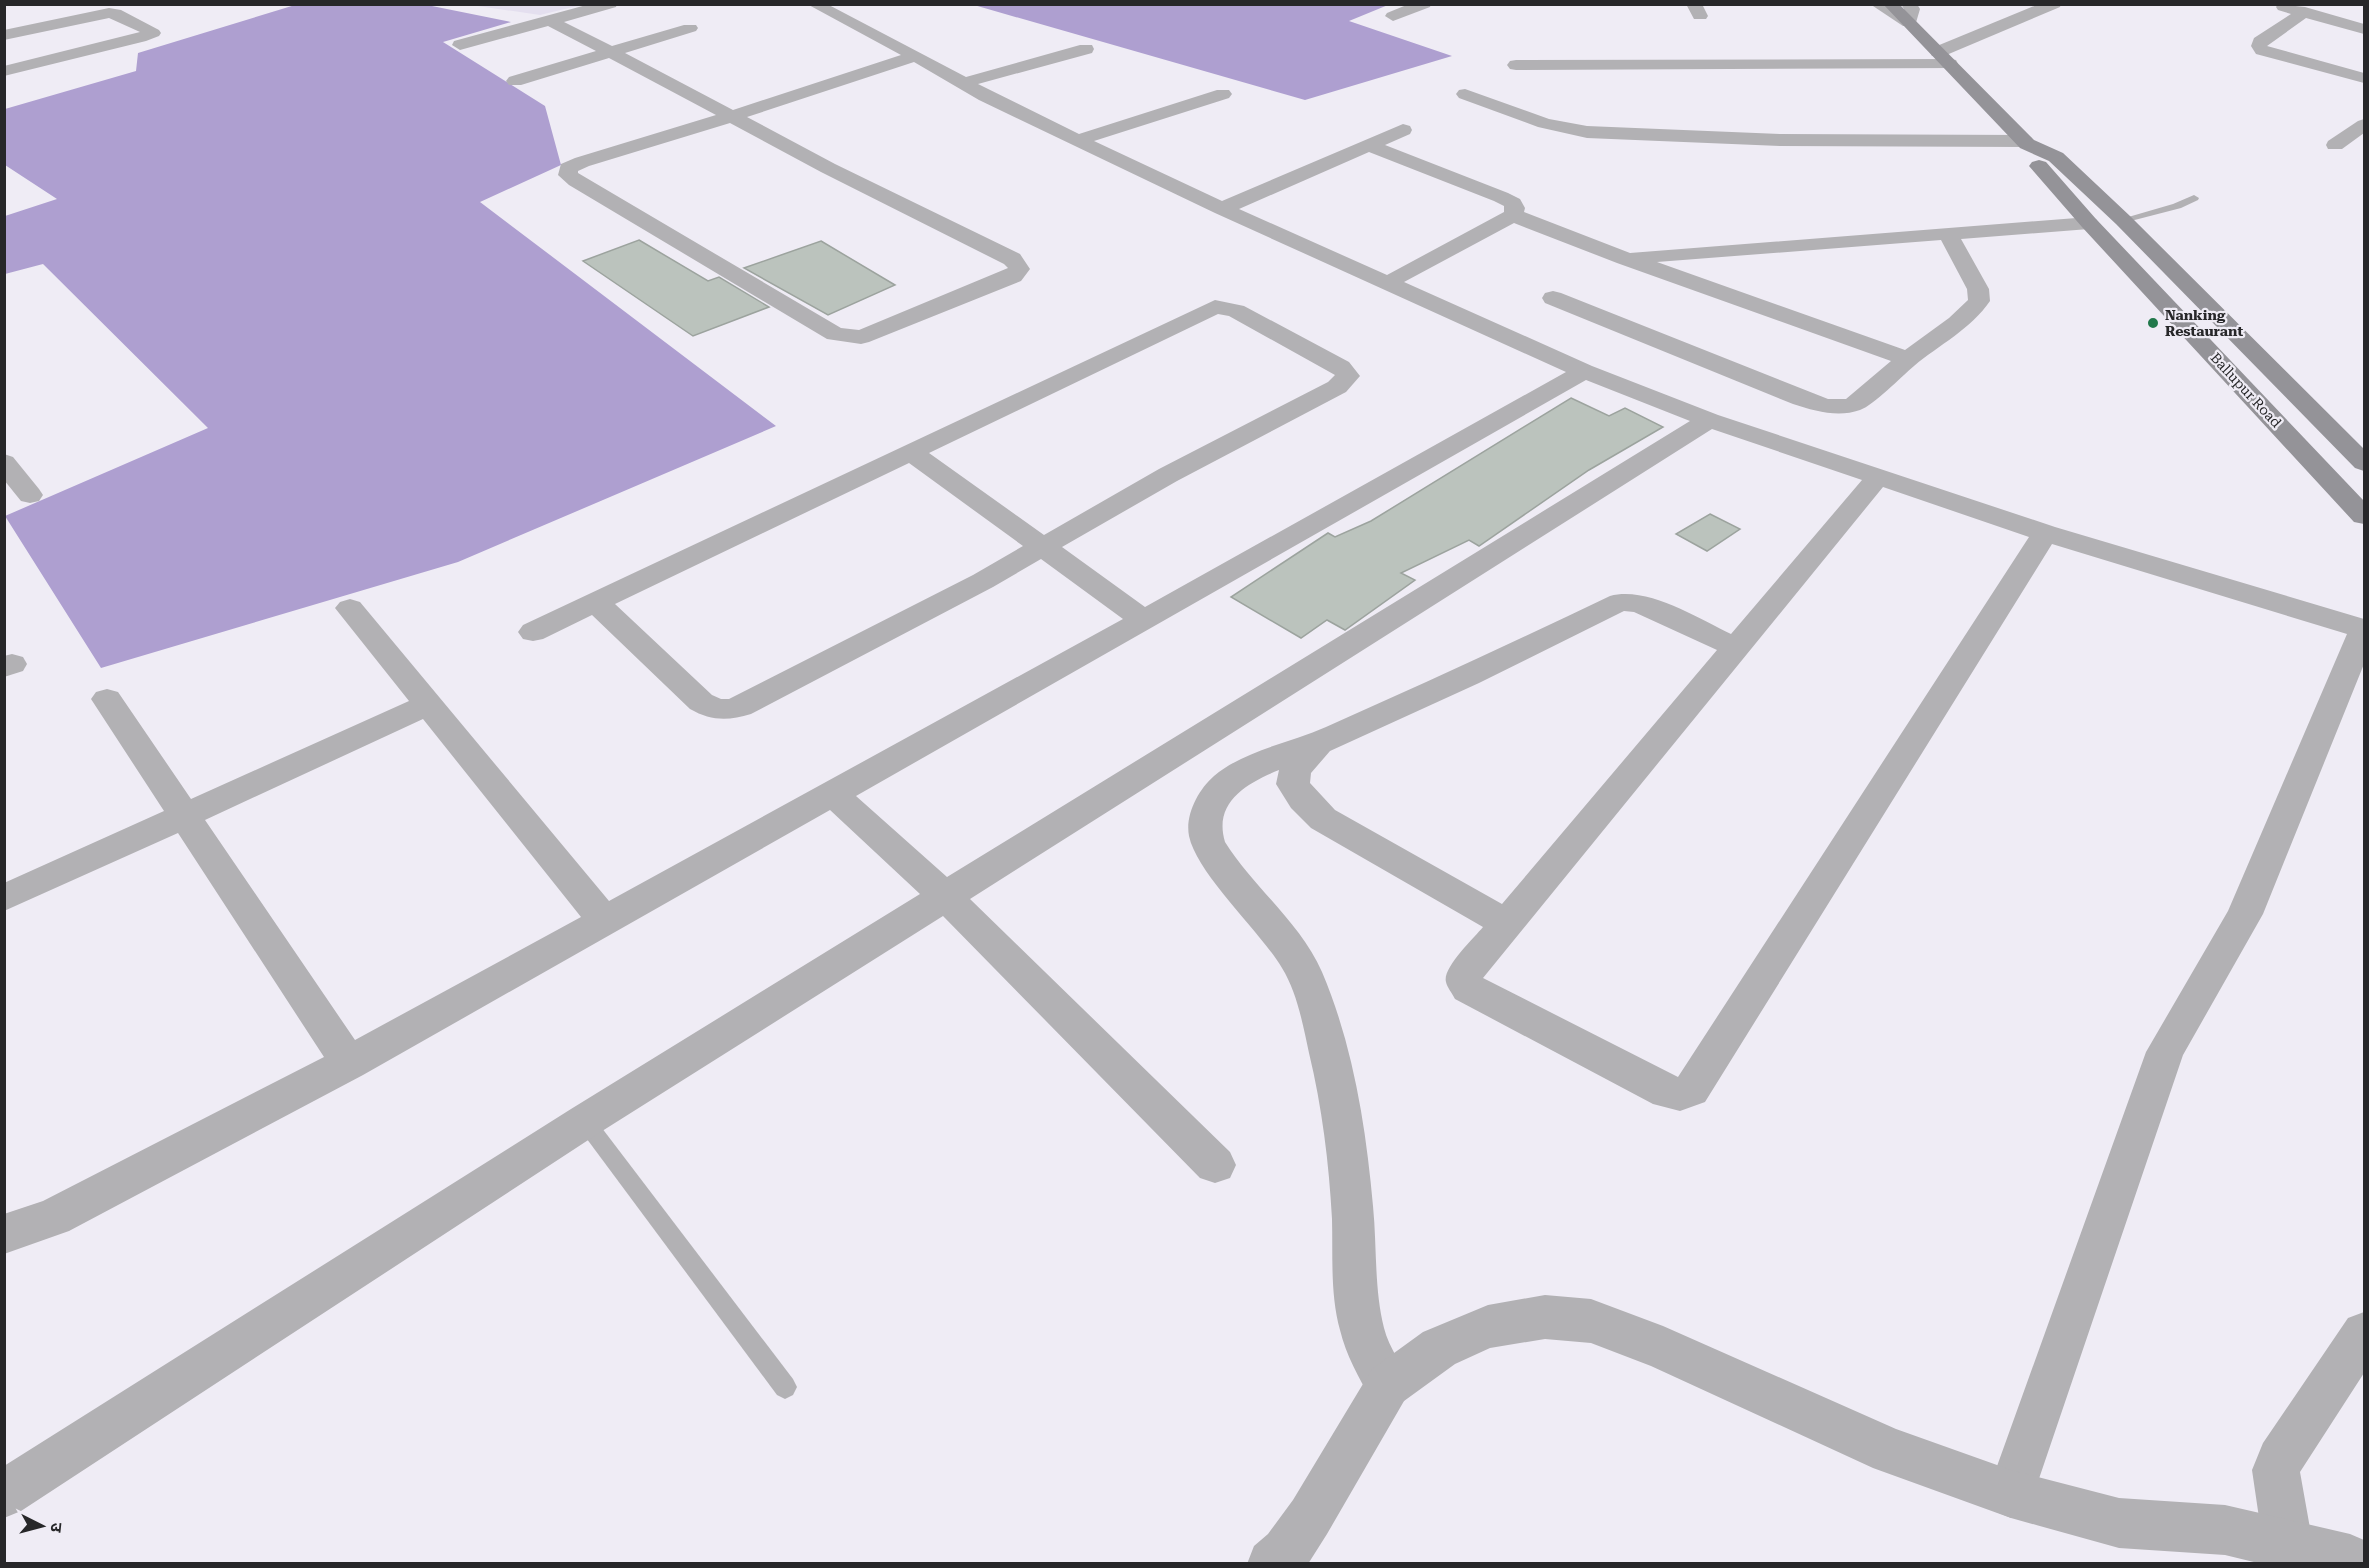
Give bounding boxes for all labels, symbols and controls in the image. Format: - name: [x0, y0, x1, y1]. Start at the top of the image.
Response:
- place label: Nanking Restaurant: [2165, 307, 2243, 339]
- marker: Nanking Restaurant: [2146, 316, 2160, 330]
- street label: Ballupur Road: [2207, 349, 2285, 431]
- north arrow: [12, 1496, 72, 1556]
- text: उ: [46, 1522, 66, 1534]

